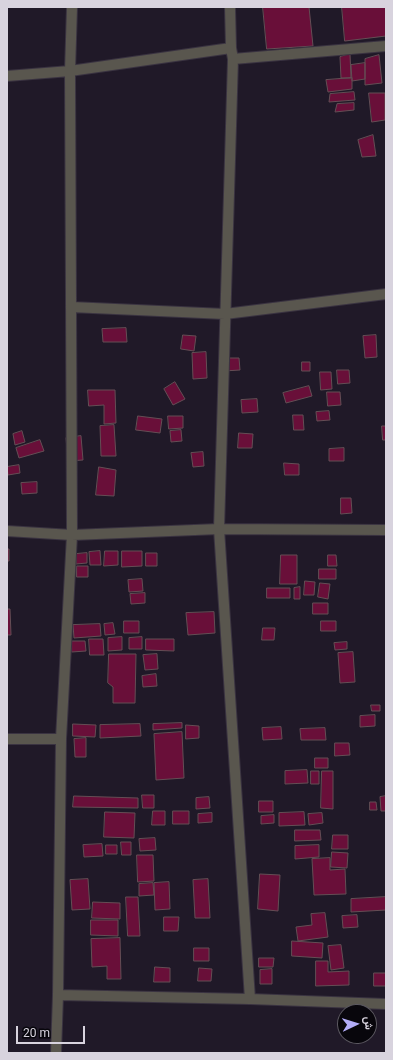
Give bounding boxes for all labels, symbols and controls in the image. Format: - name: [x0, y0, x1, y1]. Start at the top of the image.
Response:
- north arrow: [337, 1004, 377, 1044]
- text: ش: [362, 1016, 375, 1030]
- scale bar: [18, 1018, 87, 1044]
- text: 20 m: [23, 1026, 50, 1040]

